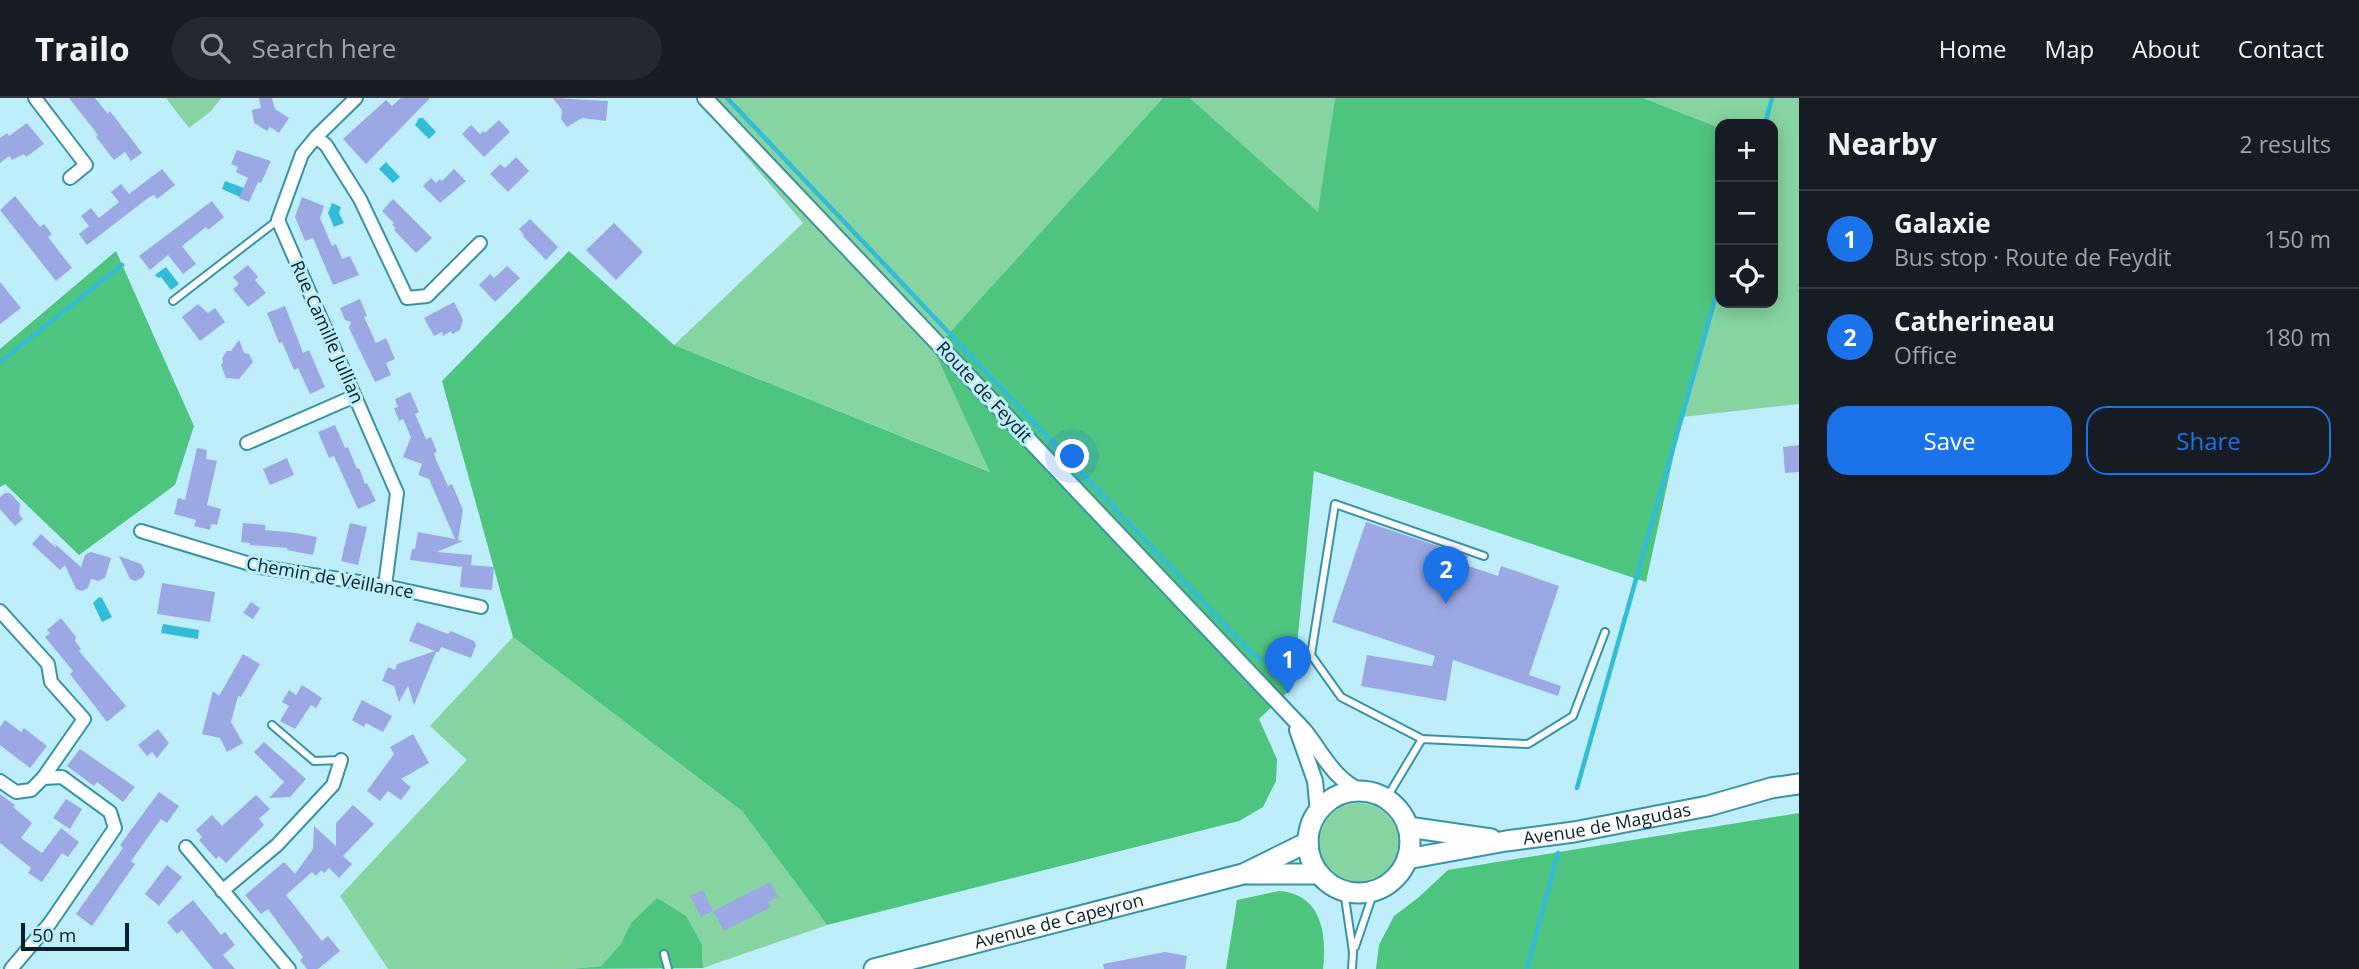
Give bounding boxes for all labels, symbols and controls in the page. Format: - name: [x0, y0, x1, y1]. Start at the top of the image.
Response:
- search box: [172, 17, 662, 80]
- text: Trailo: [35, 26, 130, 71]
- icon: search: [196, 29, 234, 67]
- text: Search here: [252, 30, 396, 66]
- text: Home: [1939, 32, 2007, 65]
- text: Map: [2045, 32, 2094, 65]
- text: About: [2132, 32, 2200, 65]
- text: Contact: [2238, 32, 2324, 65]
- map controls: [1715, 119, 1778, 308]
- button: +: [1715, 119, 1778, 182]
- text: Nearby: [1827, 123, 1937, 164]
- text: 2 results: [2240, 128, 2331, 160]
- button: −: [1715, 182, 1778, 245]
- text: Galaxie: [1894, 205, 1991, 241]
- text: 1: [1843, 223, 1857, 255]
- text: 150 m: [2264, 223, 2331, 255]
- text: Bus stop · Route de Feydit: [1894, 241, 2172, 273]
- button: locate: [1715, 245, 1778, 308]
- street label: Rue Camille Jullian: [286, 256, 370, 407]
- text: Catherineau: [1894, 303, 2055, 339]
- text: 2: [1843, 321, 1857, 353]
- text: 180 m: [2264, 321, 2331, 353]
- street label: Route de Feydit: [932, 335, 1038, 447]
- text: Office: [1894, 339, 1957, 371]
- button: Save: [1827, 406, 2072, 475]
- button: Share: [2086, 406, 2331, 475]
- your location: [1055, 439, 1089, 473]
- pin: 2: [1423, 546, 1469, 604]
- street label: Chemin de Veillance: [245, 550, 416, 604]
- pin: 1: [1265, 636, 1311, 694]
- street label: Avenue de Magudas: [1522, 797, 1693, 850]
- street label: Avenue de Capeyron: [971, 887, 1146, 954]
- scale bar: [21, 920, 130, 952]
- text: 50 m: [32, 922, 76, 948]

